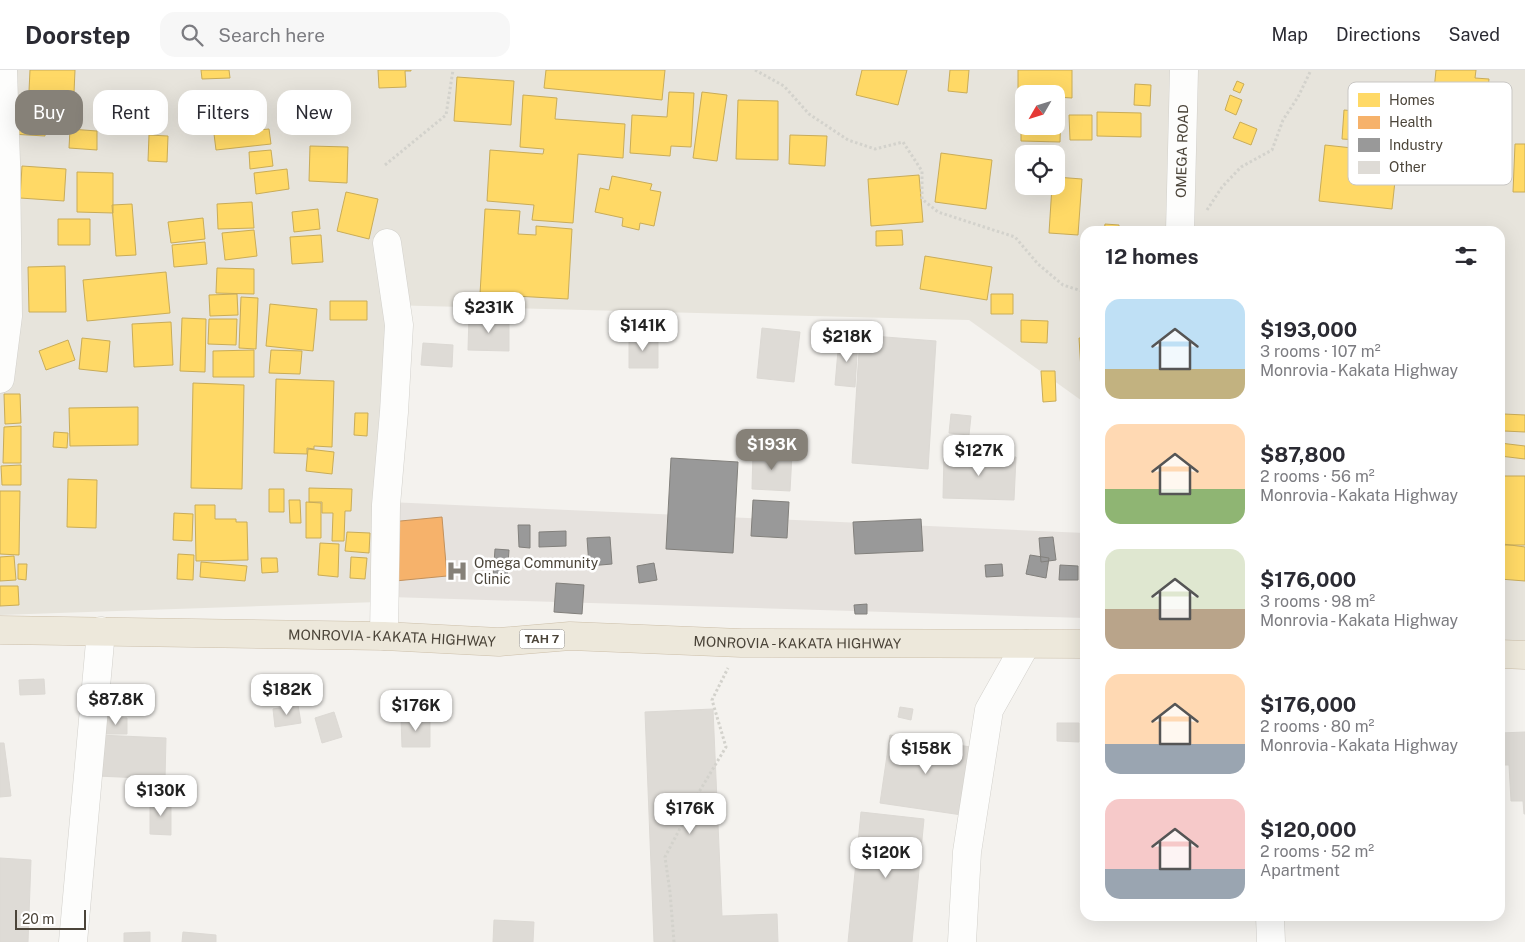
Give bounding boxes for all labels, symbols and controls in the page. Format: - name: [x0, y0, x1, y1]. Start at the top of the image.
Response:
- search box: [160, 12, 510, 57]
- text: Doorstep: [25, 21, 130, 49]
- icon: search: [178, 21, 206, 49]
- text: Search here: [218, 24, 325, 46]
- text: Map: [1271, 24, 1308, 45]
- text: Directions: [1336, 24, 1421, 45]
- text: Saved: [1449, 24, 1500, 45]
- legend: [1348, 82, 1512, 185]
- north arrow: [1015, 85, 1065, 135]
- map controls: [1015, 85, 1065, 195]
- chip: Buy: [15, 90, 83, 135]
- chip: Rent: [93, 90, 168, 135]
- chip: Filters: [178, 90, 267, 135]
- chip: New: [277, 90, 351, 135]
- text: Homes: [1389, 92, 1435, 108]
- street label: OMEGA ROAD: [1173, 104, 1191, 198]
- text: Health: [1389, 114, 1432, 130]
- text: Industry: [1389, 137, 1444, 153]
- button: locate: [1015, 145, 1065, 195]
- text: Other: [1389, 159, 1426, 175]
- icon: filters: [1452, 242, 1480, 270]
- text: 12 homes: [1105, 244, 1199, 269]
- pin: $231K: [454, 292, 524, 334]
- text: $231K: [464, 298, 514, 317]
- pin: $141K: [608, 310, 678, 352]
- text: $141K: [620, 316, 666, 335]
- text: $193,000: [1260, 317, 1357, 342]
- icon: home: [1145, 319, 1205, 379]
- pin: $218K: [812, 320, 882, 363]
- text: $218K: [822, 327, 872, 346]
- text: 3 rooms · 107 m²: [1260, 342, 1381, 361]
- text: Monrovia - Kakata Highway: [1260, 361, 1458, 380]
- pin: $193K: [737, 428, 807, 471]
- pin: $127K: [944, 434, 1014, 477]
- text: $193K: [747, 435, 797, 454]
- text: $127K: [954, 441, 1004, 460]
- text: $87,800: [1260, 442, 1346, 467]
- icon: home: [1145, 444, 1205, 504]
- text: 2 rooms · 56 m²: [1260, 467, 1375, 486]
- text: Monrovia - Kakata Highway: [1260, 486, 1458, 505]
- place label: Omega Community Clinic: [474, 555, 599, 587]
- hospital icon: Omega Community Clinic: [444, 558, 470, 584]
- text: $176,000: [1260, 567, 1356, 592]
- icon: home: [1145, 569, 1205, 629]
- text: 3 rooms · 98 m²: [1260, 592, 1375, 611]
- text: Monrovia - Kakata Highway: [1260, 611, 1458, 630]
- street label: MONROVIA - KAKATA HIGHWAY: [288, 627, 497, 650]
- road number: TAH 7: [520, 630, 564, 648]
- street label: MONROVIA - KAKATA HIGHWAY: [693, 633, 902, 651]
- pin: $182K: [252, 674, 322, 716]
- text: $182K: [262, 680, 312, 699]
- pin: $87.8K: [75, 684, 157, 726]
- text: $87.8K: [88, 690, 144, 709]
- pin: $176K: [381, 690, 451, 732]
- text: $176,000: [1260, 692, 1356, 717]
- icon: home: [1145, 694, 1205, 754]
- text: $176K: [391, 696, 441, 715]
- text: 2 rooms · 80 m²: [1260, 717, 1374, 736]
- pin: $158K: [891, 732, 961, 775]
- text: Monrovia - Kakata Highway: [1260, 736, 1458, 755]
- text: $158K: [901, 739, 951, 758]
- pin: $130K: [126, 774, 196, 817]
- text: $130K: [136, 781, 186, 800]
- pin: $176K: [655, 792, 725, 835]
- text: $176K: [665, 799, 715, 818]
- text: $120,000: [1260, 817, 1356, 842]
- icon: home: [1145, 819, 1205, 879]
- pin: $120K: [851, 836, 921, 879]
- text: 2 rooms · 52 m²: [1260, 842, 1374, 861]
- text: $120K: [861, 843, 911, 862]
- text: Apartment: [1260, 861, 1340, 880]
- scale bar: [15, 907, 86, 930]
- text: 20 m: [22, 911, 54, 927]

